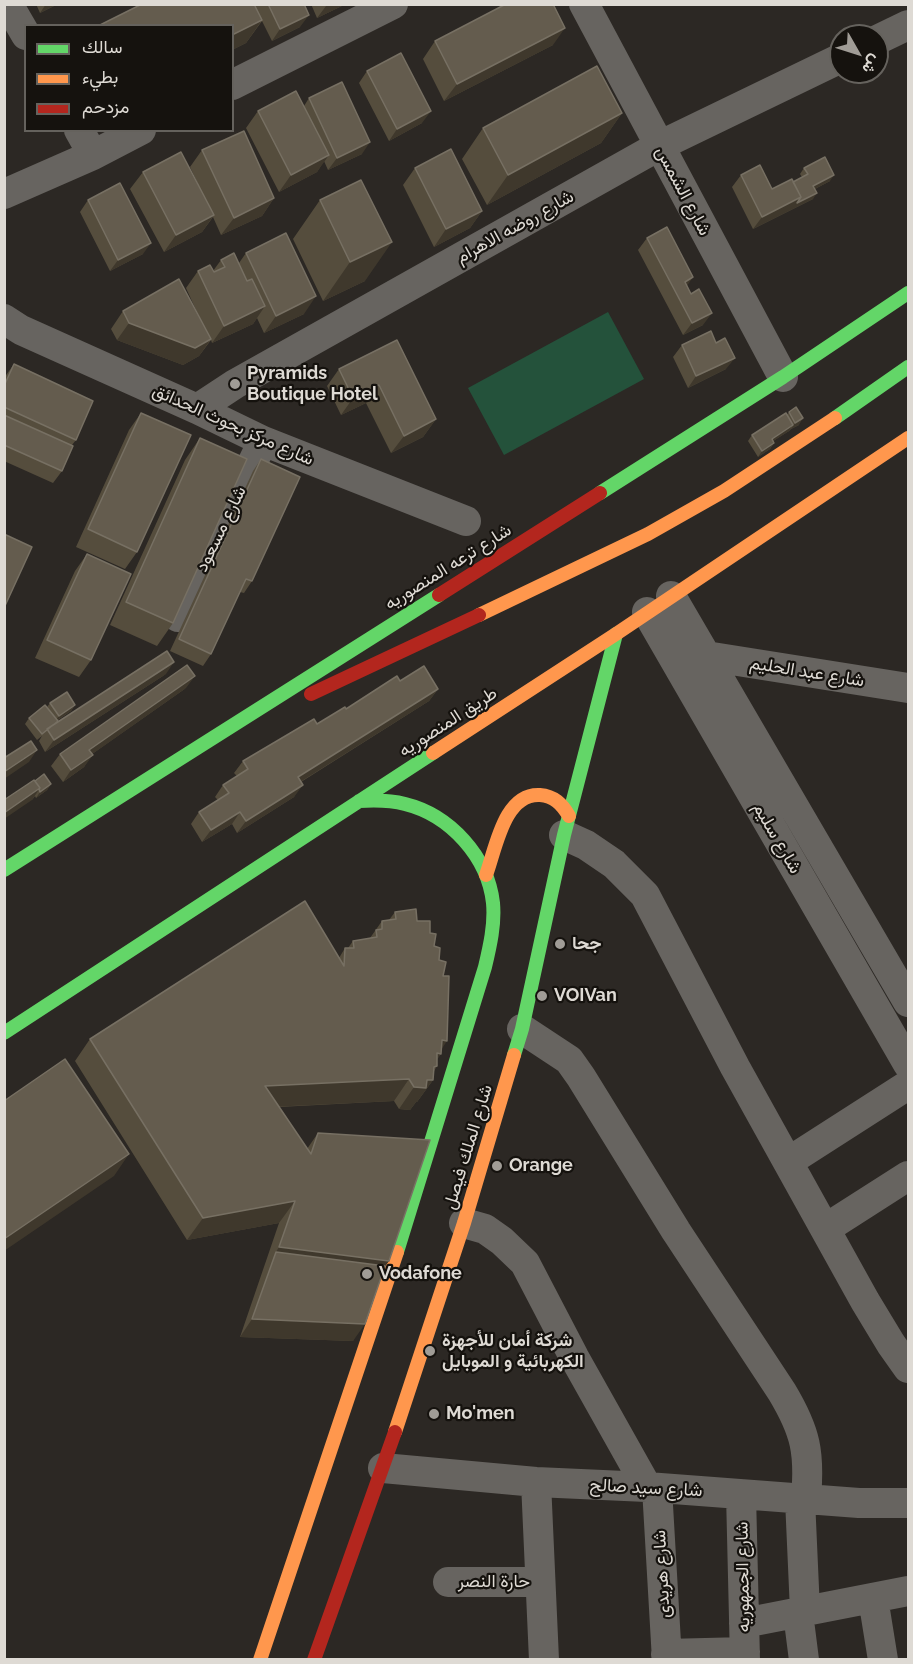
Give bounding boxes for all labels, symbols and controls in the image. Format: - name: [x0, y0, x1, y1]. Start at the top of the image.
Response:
- legend: [24, 24, 234, 132]
- north arrow: [829, 24, 889, 84]
- text: سالك: [82, 36, 122, 57]
- text: ش: [858, 51, 885, 78]
- text: بطيء: [82, 66, 118, 87]
- text: مزدحم: [82, 96, 129, 117]
- street label: شارع الشمس: [650, 143, 716, 239]
- street label: شارع روضه الاهرام: [452, 186, 578, 268]
- place label: Pyramids Boutique Hotel: [247, 363, 378, 406]
- marker: Pyramids Boutique Hotel: [228, 377, 242, 391]
- street label: شارع مركز بحوث الحدائق: [149, 380, 317, 470]
- street label: شارع مسعود: [191, 483, 251, 575]
- street label: شارع ترعه المنصوريه: [381, 519, 515, 615]
- street label: شارع عبد الحليم: [748, 652, 866, 692]
- street label: طريق المنصوريه: [395, 682, 501, 762]
- street label: شارع سليم: [748, 799, 806, 877]
- place label: جحا: [572, 933, 601, 955]
- marker: جحا: [553, 937, 567, 951]
- place label: VOIVan: [554, 985, 617, 1007]
- marker: VOIVan: [535, 989, 549, 1003]
- street label: شارع الملك فيصل: [439, 1082, 497, 1212]
- place label: Orange: [509, 1155, 573, 1177]
- marker: Orange: [490, 1159, 504, 1173]
- place label: Vodafone: [379, 1263, 462, 1285]
- marker: Vodafone: [360, 1267, 374, 1281]
- place label: شركة أمان للأجهزة الكهربائية و الموبايل: [442, 1330, 584, 1372]
- marker: شركة أمان للأجهزة الكهربائية و الموبايل: [423, 1344, 437, 1358]
- place label: Mo'men: [446, 1403, 515, 1425]
- marker: Mo'men: [427, 1407, 441, 1421]
- street label: شارع سيد صالح: [589, 1474, 703, 1502]
- street label: شارع الجمهوريه: [731, 1521, 755, 1633]
- street label: شارع هريدى: [649, 1529, 675, 1619]
- street label: حارة النصر: [458, 1571, 530, 1593]

